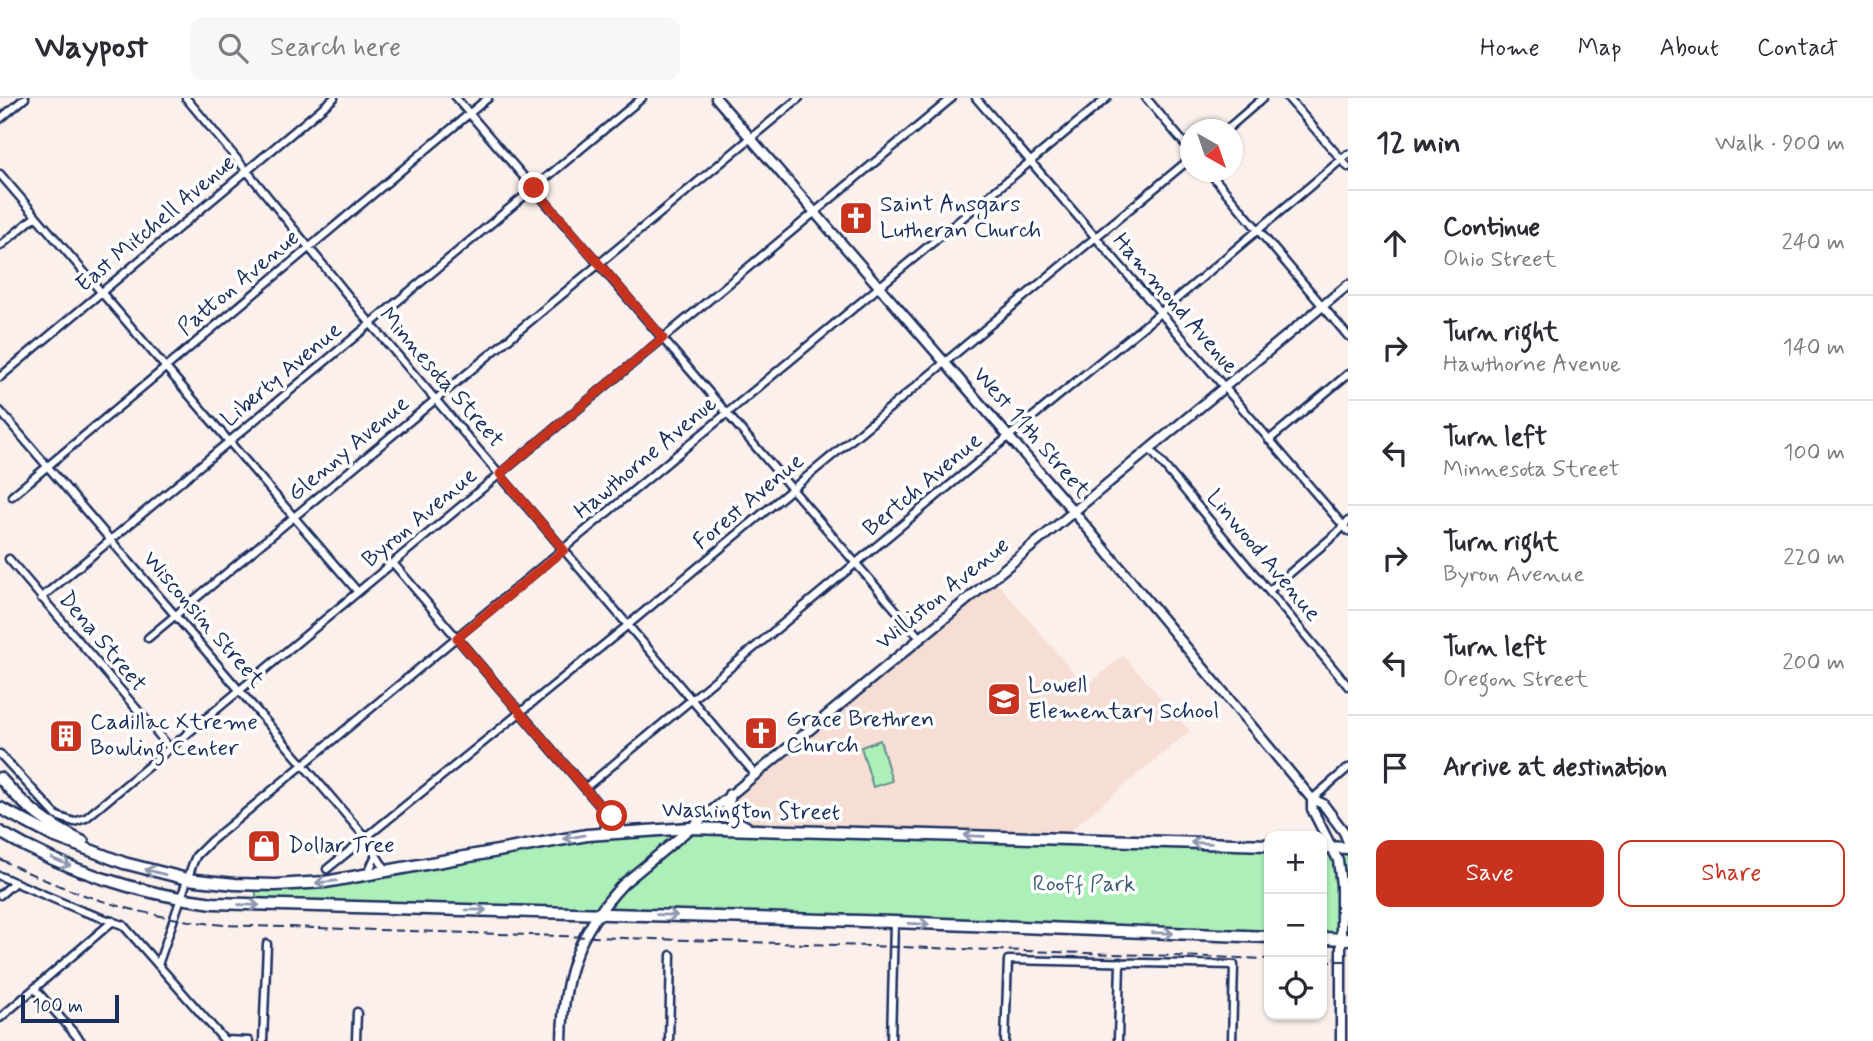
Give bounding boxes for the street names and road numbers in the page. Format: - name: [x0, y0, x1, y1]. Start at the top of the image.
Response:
- street label: East Mitchell Avenue: [70, 148, 242, 300]
- street label: Patton Avenue: [172, 223, 306, 343]
- street label: Hammond Avenue: [1105, 227, 1245, 381]
- street label: Minnesota Street: [372, 302, 510, 455]
- street label: Liberty Avenue: [215, 316, 349, 434]
- street label: West 11th Street: [966, 361, 1097, 505]
- street label: Glenny Avenue: [282, 389, 416, 509]
- street label: Hawthorne Avenue: [568, 389, 724, 527]
- street label: Bertch Avenue: [857, 426, 989, 544]
- street label: Forest Avenue: [687, 447, 811, 557]
- street label: Byron Avenue: [356, 461, 484, 575]
- street label: Linwood Avenue: [1199, 484, 1327, 628]
- street label: Williston Avenue: [870, 531, 1016, 657]
- street label: Wisconsin Street: [135, 545, 271, 695]
- street label: Dena Street: [51, 585, 153, 699]
- street label: Washington Street: [661, 795, 841, 831]

